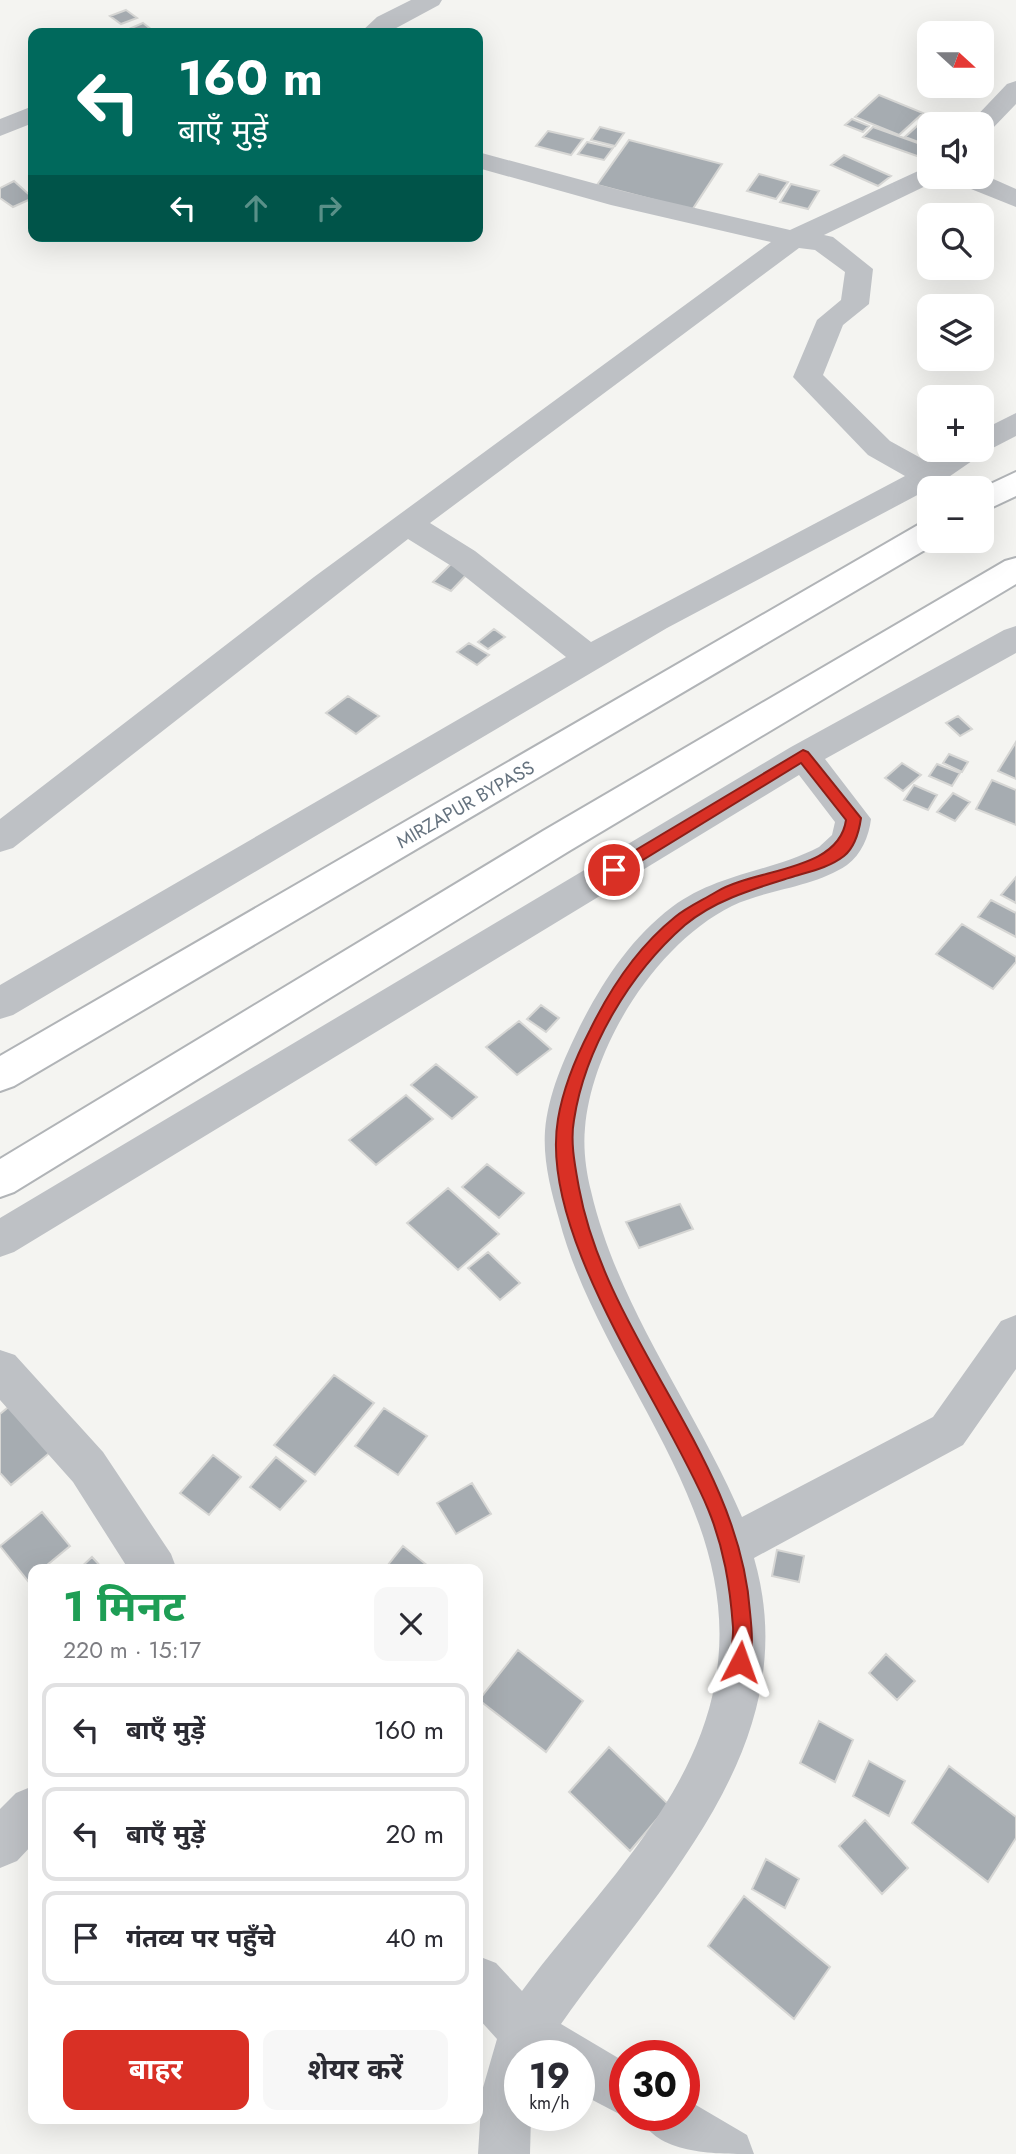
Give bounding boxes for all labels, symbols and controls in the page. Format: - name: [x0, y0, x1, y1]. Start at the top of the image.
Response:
- north arrow: [917, 21, 994, 98]
- map controls: [917, 21, 994, 553]
- text: 160 m: [178, 43, 323, 113]
- icon: left: [63, 56, 154, 147]
- text: बाएँ मुड़ें: [178, 108, 268, 154]
- button: sound: [917, 112, 994, 189]
- icon: left: [164, 189, 202, 227]
- icon: ahead: [237, 189, 275, 227]
- icon: right: [310, 189, 348, 227]
- button: search: [917, 203, 994, 280]
- button: layers: [917, 294, 994, 371]
- button: +: [917, 385, 994, 462]
- button: −: [917, 476, 994, 553]
- street label: MIRZAPUR BYPASS: [391, 754, 539, 855]
- pin: [584, 840, 644, 900]
- icon: arrive: [595, 851, 633, 889]
- text: 1 मिनट: [63, 1576, 185, 1637]
- button: close: [374, 1587, 448, 1661]
- position arrow: [703, 1625, 777, 1699]
- text: 220 m · 15:17: [63, 1633, 201, 1667]
- icon: left: [67, 1711, 105, 1749]
- text: बाएँ मुड़ें: [126, 1711, 205, 1749]
- text: 160 m: [374, 1711, 444, 1749]
- icon: left: [67, 1815, 105, 1853]
- text: बाएँ मुड़ें: [126, 1815, 205, 1853]
- text: 20 m: [386, 1815, 444, 1853]
- icon: arrive: [67, 1919, 105, 1957]
- text: गंतव्य पर पहुँचे: [126, 1919, 275, 1957]
- text: 40 m: [385, 1919, 444, 1957]
- button: बाहर: [63, 2030, 249, 2110]
- button: शेयर करें: [263, 2030, 448, 2110]
- speed limit sign: 30: [609, 2040, 700, 2131]
- text: 19: [529, 2051, 570, 2101]
- text: km/h: [529, 2090, 570, 2116]

